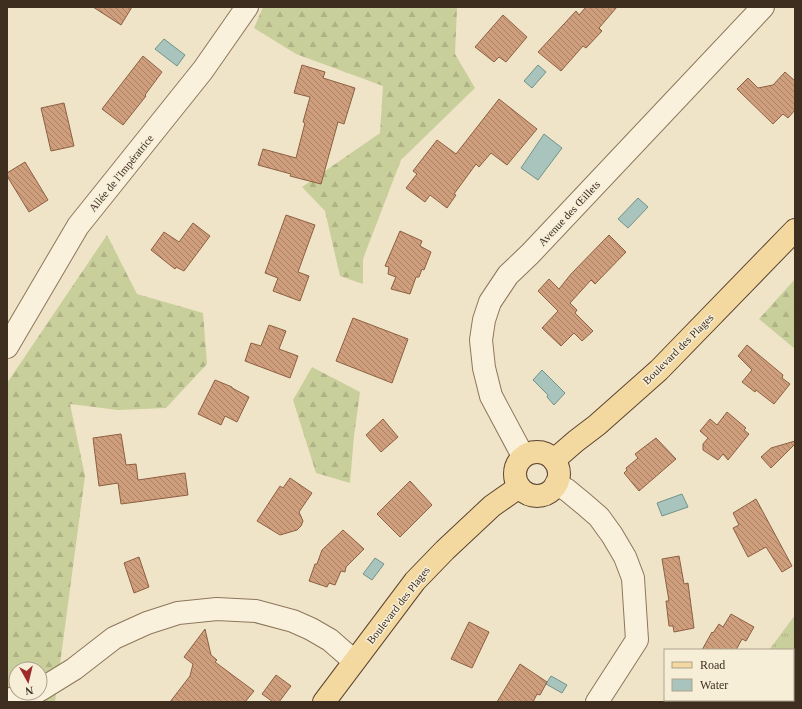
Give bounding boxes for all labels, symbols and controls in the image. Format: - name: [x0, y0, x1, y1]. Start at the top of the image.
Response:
- street label: Allée de l'Impératrice: [86, 132, 156, 214]
- street label: Avenue des Œillets: [536, 178, 602, 248]
- street label: Boulevard des Plages: [640, 311, 716, 387]
- street label: Boulevard des Plages: [364, 564, 432, 646]
- legend: [664, 649, 794, 701]
- text: Road: [700, 658, 725, 672]
- north arrow: [8, 661, 48, 701]
- text: Water: [700, 678, 728, 692]
- text: N: [25, 684, 34, 697]

